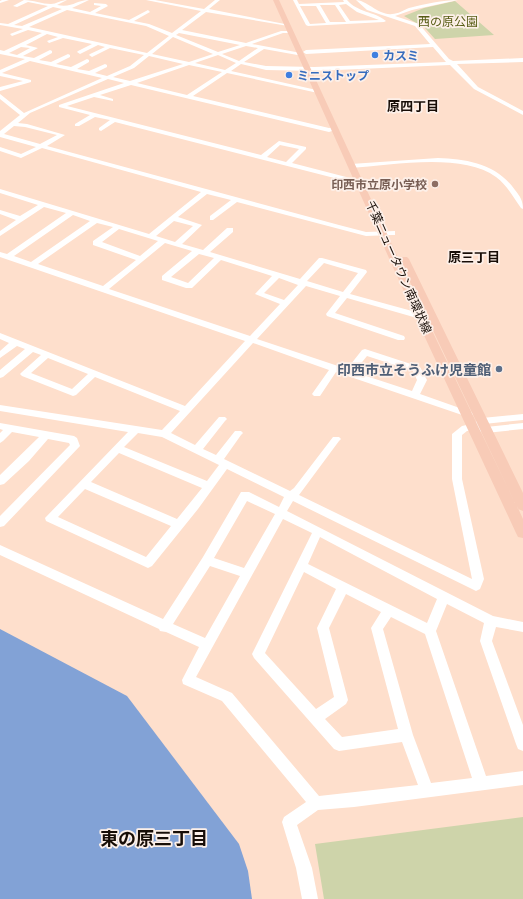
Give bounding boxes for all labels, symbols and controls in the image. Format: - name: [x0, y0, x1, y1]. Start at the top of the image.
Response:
- park label: 西の原公園: [418, 14, 478, 29]
- place label: カスミ: [383, 48, 419, 63]
- marker: カスミ: [370, 50, 380, 60]
- place label: ミニストップ: [297, 68, 369, 83]
- marker: ミニストップ: [284, 70, 294, 80]
- district label: 原四丁目: [387, 98, 439, 114]
- place label: 印西市立原小学校: [331, 177, 427, 192]
- marker: 印西市立原小学校: [430, 179, 440, 189]
- street label: 千葉ニュータウン南環状線: [363, 198, 435, 336]
- district label: 原三丁目: [448, 249, 500, 265]
- place label: 印西市立そうふけ児童館: [337, 361, 491, 378]
- marker: 印西市立そうふけ児童館: [494, 364, 504, 374]
- district label: 東の原三丁目: [100, 827, 208, 849]

